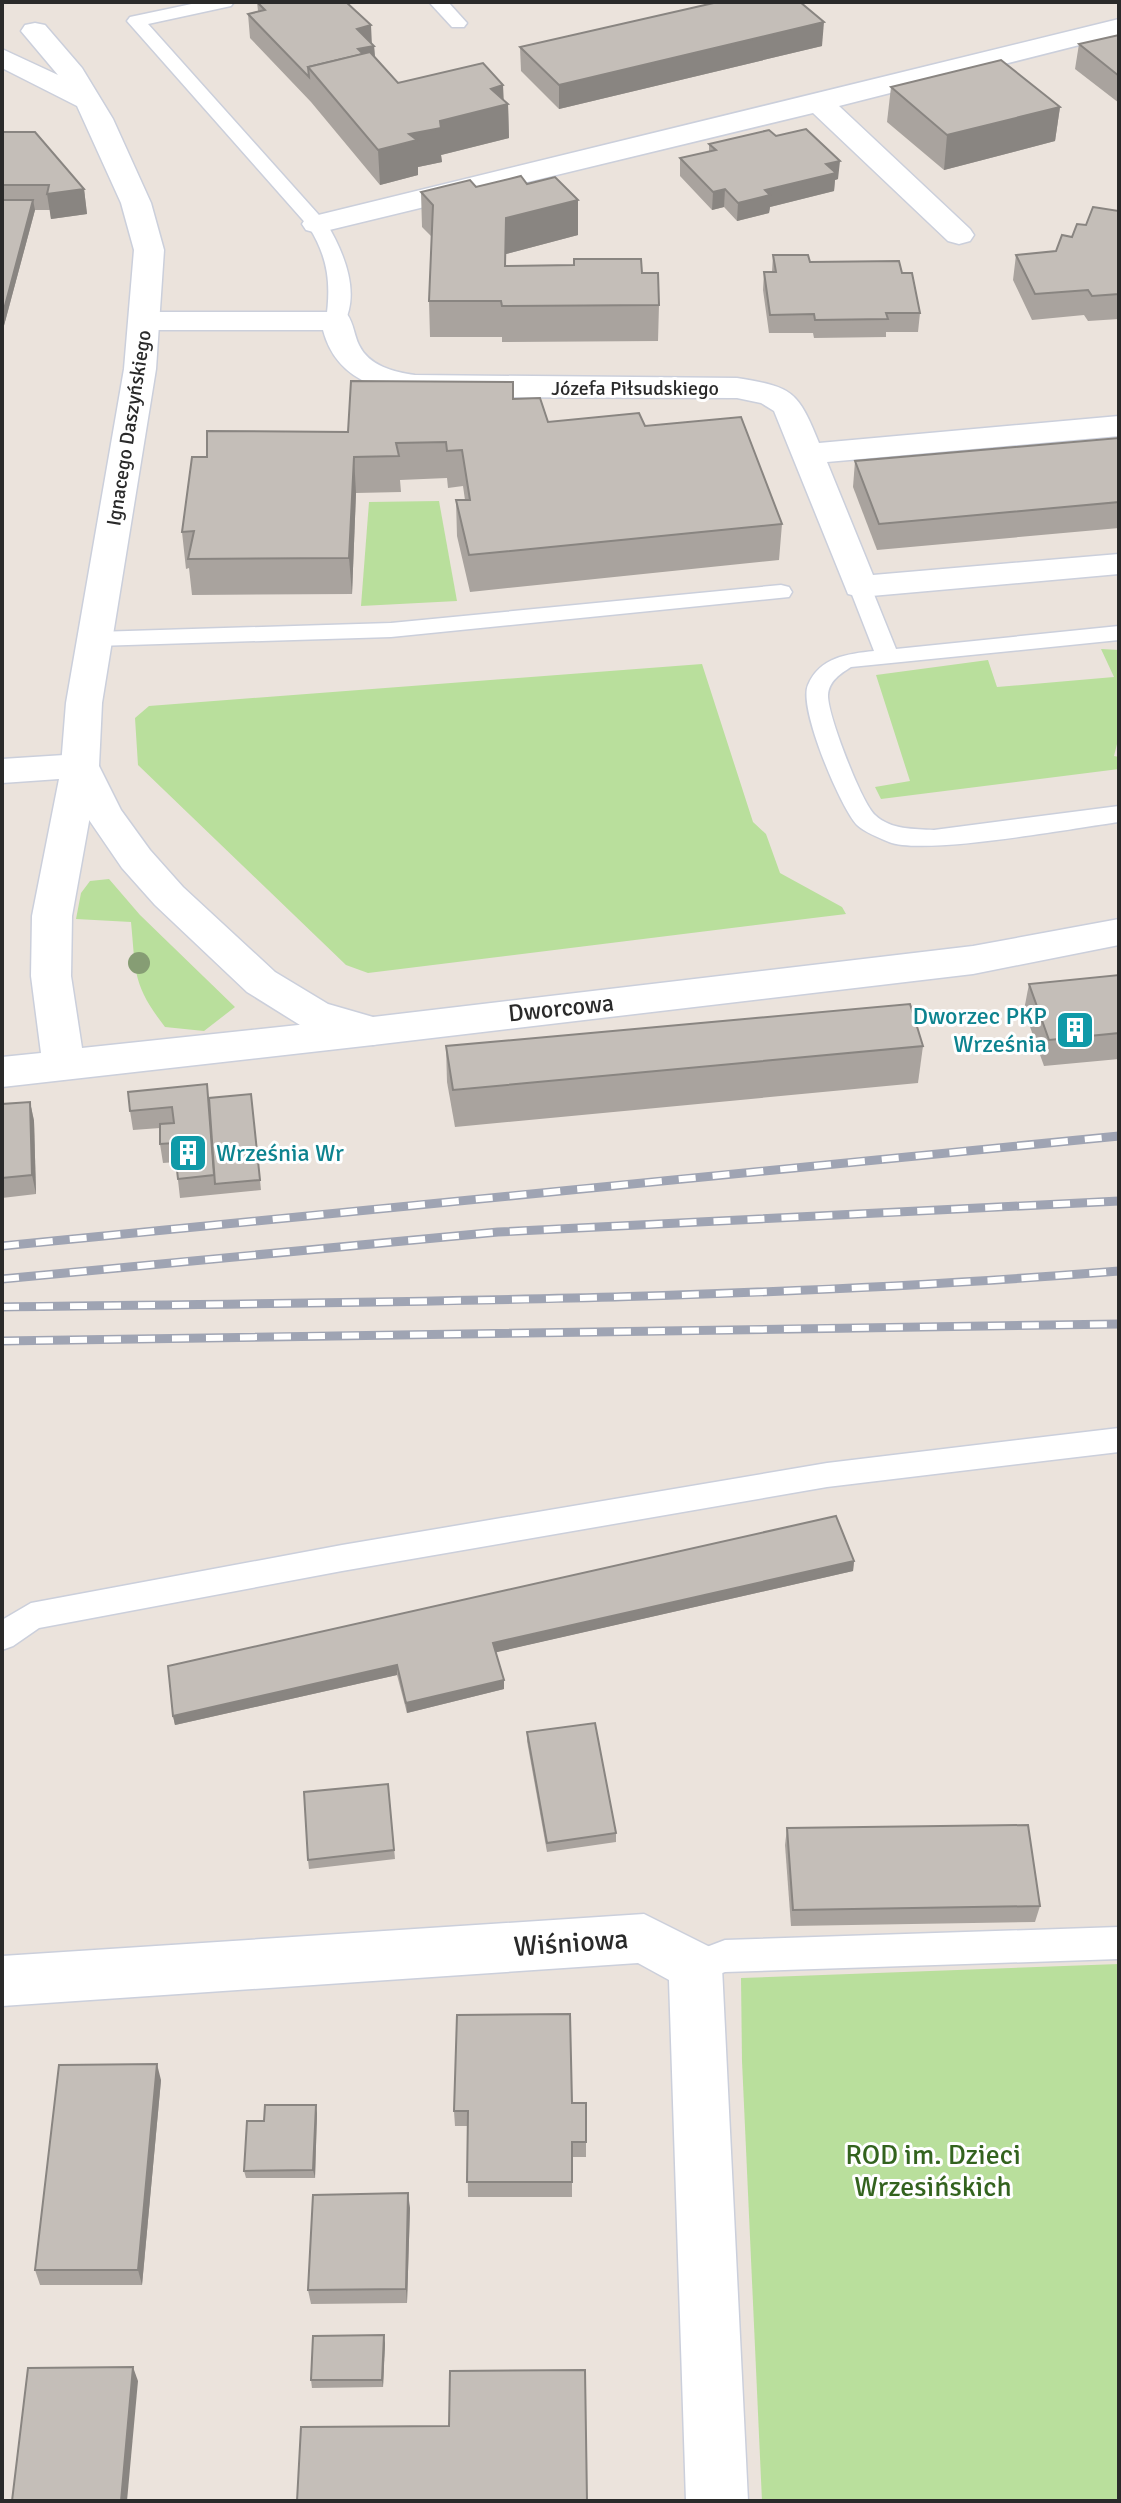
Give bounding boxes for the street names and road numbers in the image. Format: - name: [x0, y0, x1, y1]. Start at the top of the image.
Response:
- street label: Ignacego Daszyńskiego: [101, 328, 157, 528]
- street label: Józefa Piłsudskiego: [551, 376, 719, 401]
- street label: Dworcowa: [507, 988, 615, 1028]
- street label: Wiśniowa: [512, 1922, 630, 1964]

